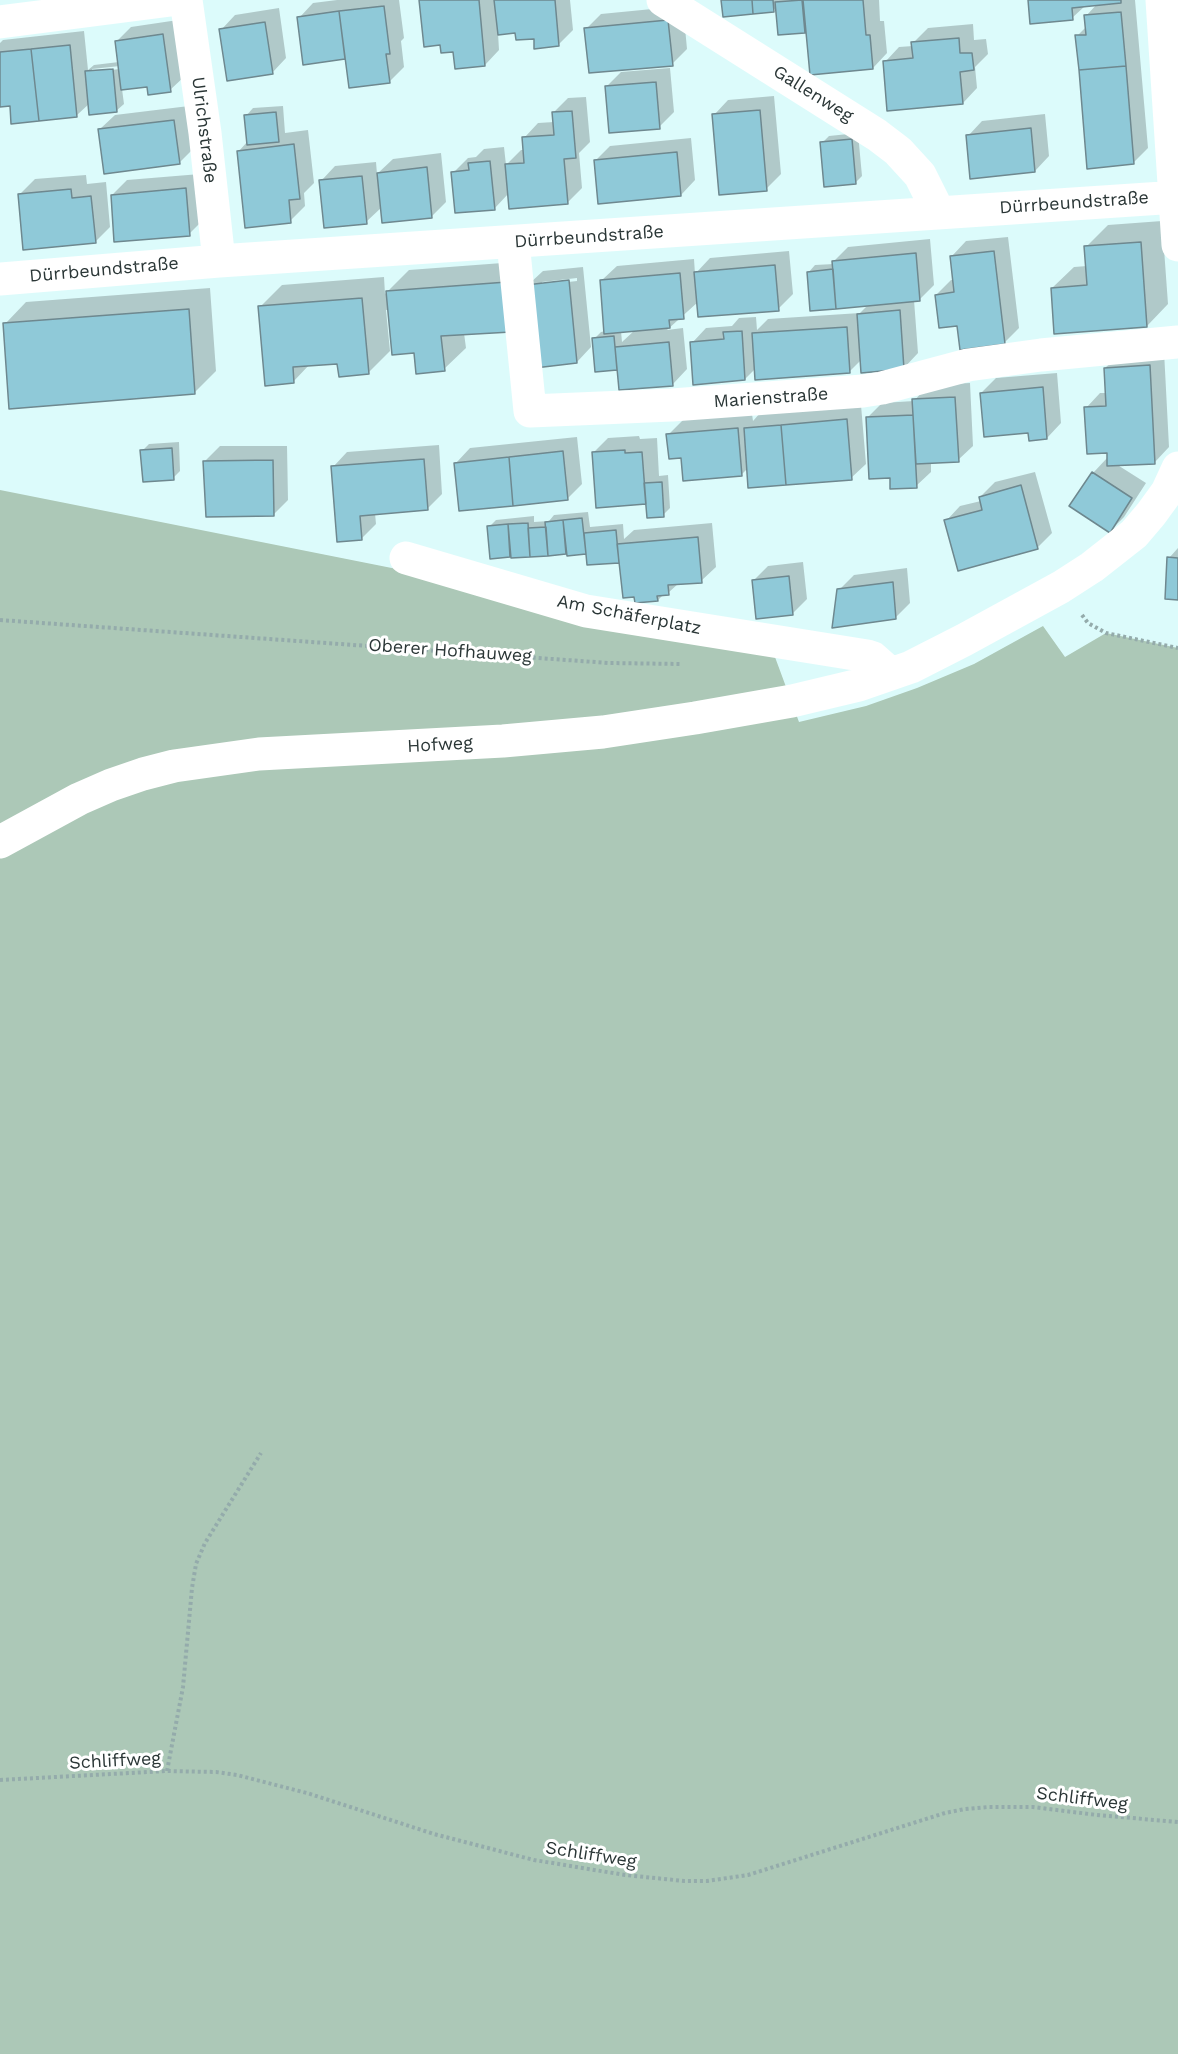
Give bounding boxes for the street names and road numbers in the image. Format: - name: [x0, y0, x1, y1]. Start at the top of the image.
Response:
- street label: Gallenweg: [769, 61, 857, 127]
- street label: Ulrichstraße: [187, 75, 221, 185]
- street label: Dürrbeundstraße: [999, 187, 1149, 219]
- street label: Dürrbeundstraße: [514, 221, 664, 253]
- street label: Dürrbeundstraße: [28, 253, 180, 287]
- street label: Marienstraße: [713, 383, 829, 413]
- street label: Am Schäferplatz: [555, 590, 703, 640]
- street label: Oberer Hofhauweg: [367, 635, 533, 667]
- street label: Hofweg: [407, 733, 473, 757]
- street label: Schliffweg: [69, 1748, 161, 1774]
- street label: Schliffweg: [1035, 1783, 1129, 1815]
- street label: Schliffweg: [544, 1837, 638, 1873]

